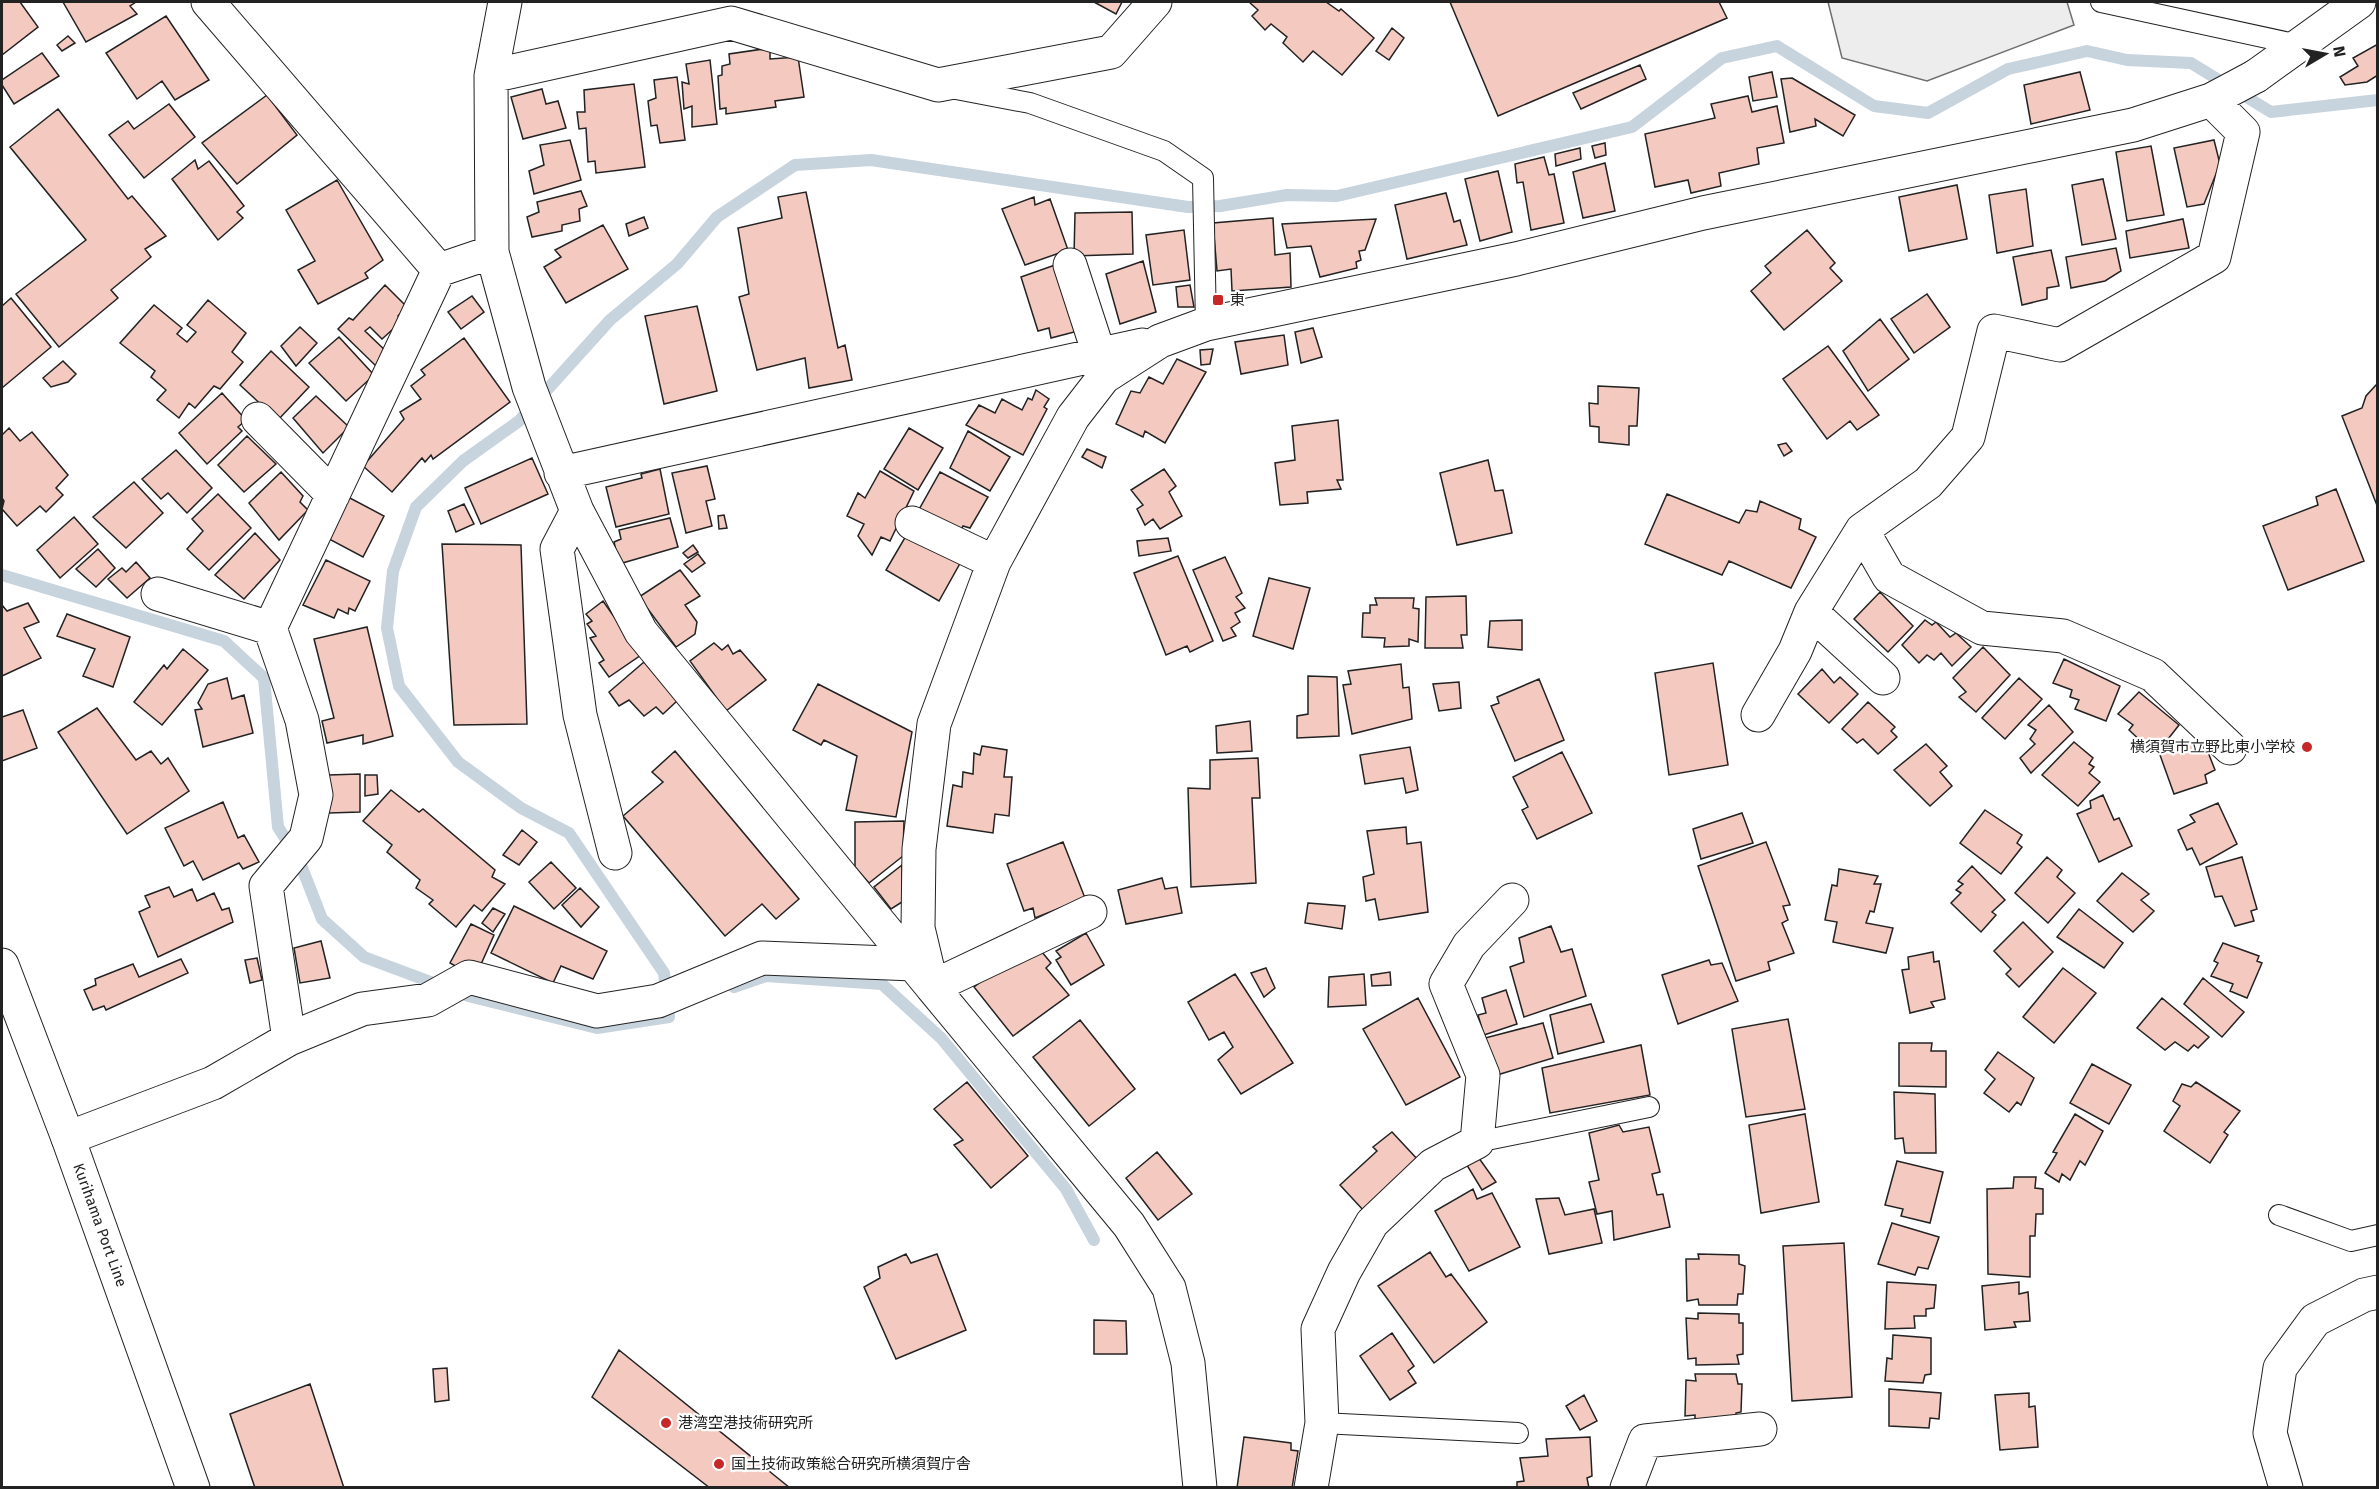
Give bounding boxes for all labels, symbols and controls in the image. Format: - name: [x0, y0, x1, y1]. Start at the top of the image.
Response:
- north arrow: [2295, 24, 2355, 84]
- text: N: [2329, 45, 2350, 58]
- place label: 東: [1230, 291, 1245, 309]
- marker: 東: [1211, 293, 1225, 307]
- place label: 横須賀市立野比東小学校: [2130, 738, 2295, 756]
- marker: 横須賀市立野比東小学校: [2300, 740, 2314, 754]
- street label: Kurihama Port Line: [69, 1161, 131, 1289]
- place label: 港湾空港技術研究所: [678, 1414, 813, 1432]
- marker: 港湾空港技術研究所: [659, 1416, 673, 1430]
- place label: 国土技術政策総合研究所横須賀庁舎: [731, 1455, 971, 1473]
- marker: 国土技術政策総合研究所横須賀庁舎: [712, 1457, 726, 1471]

